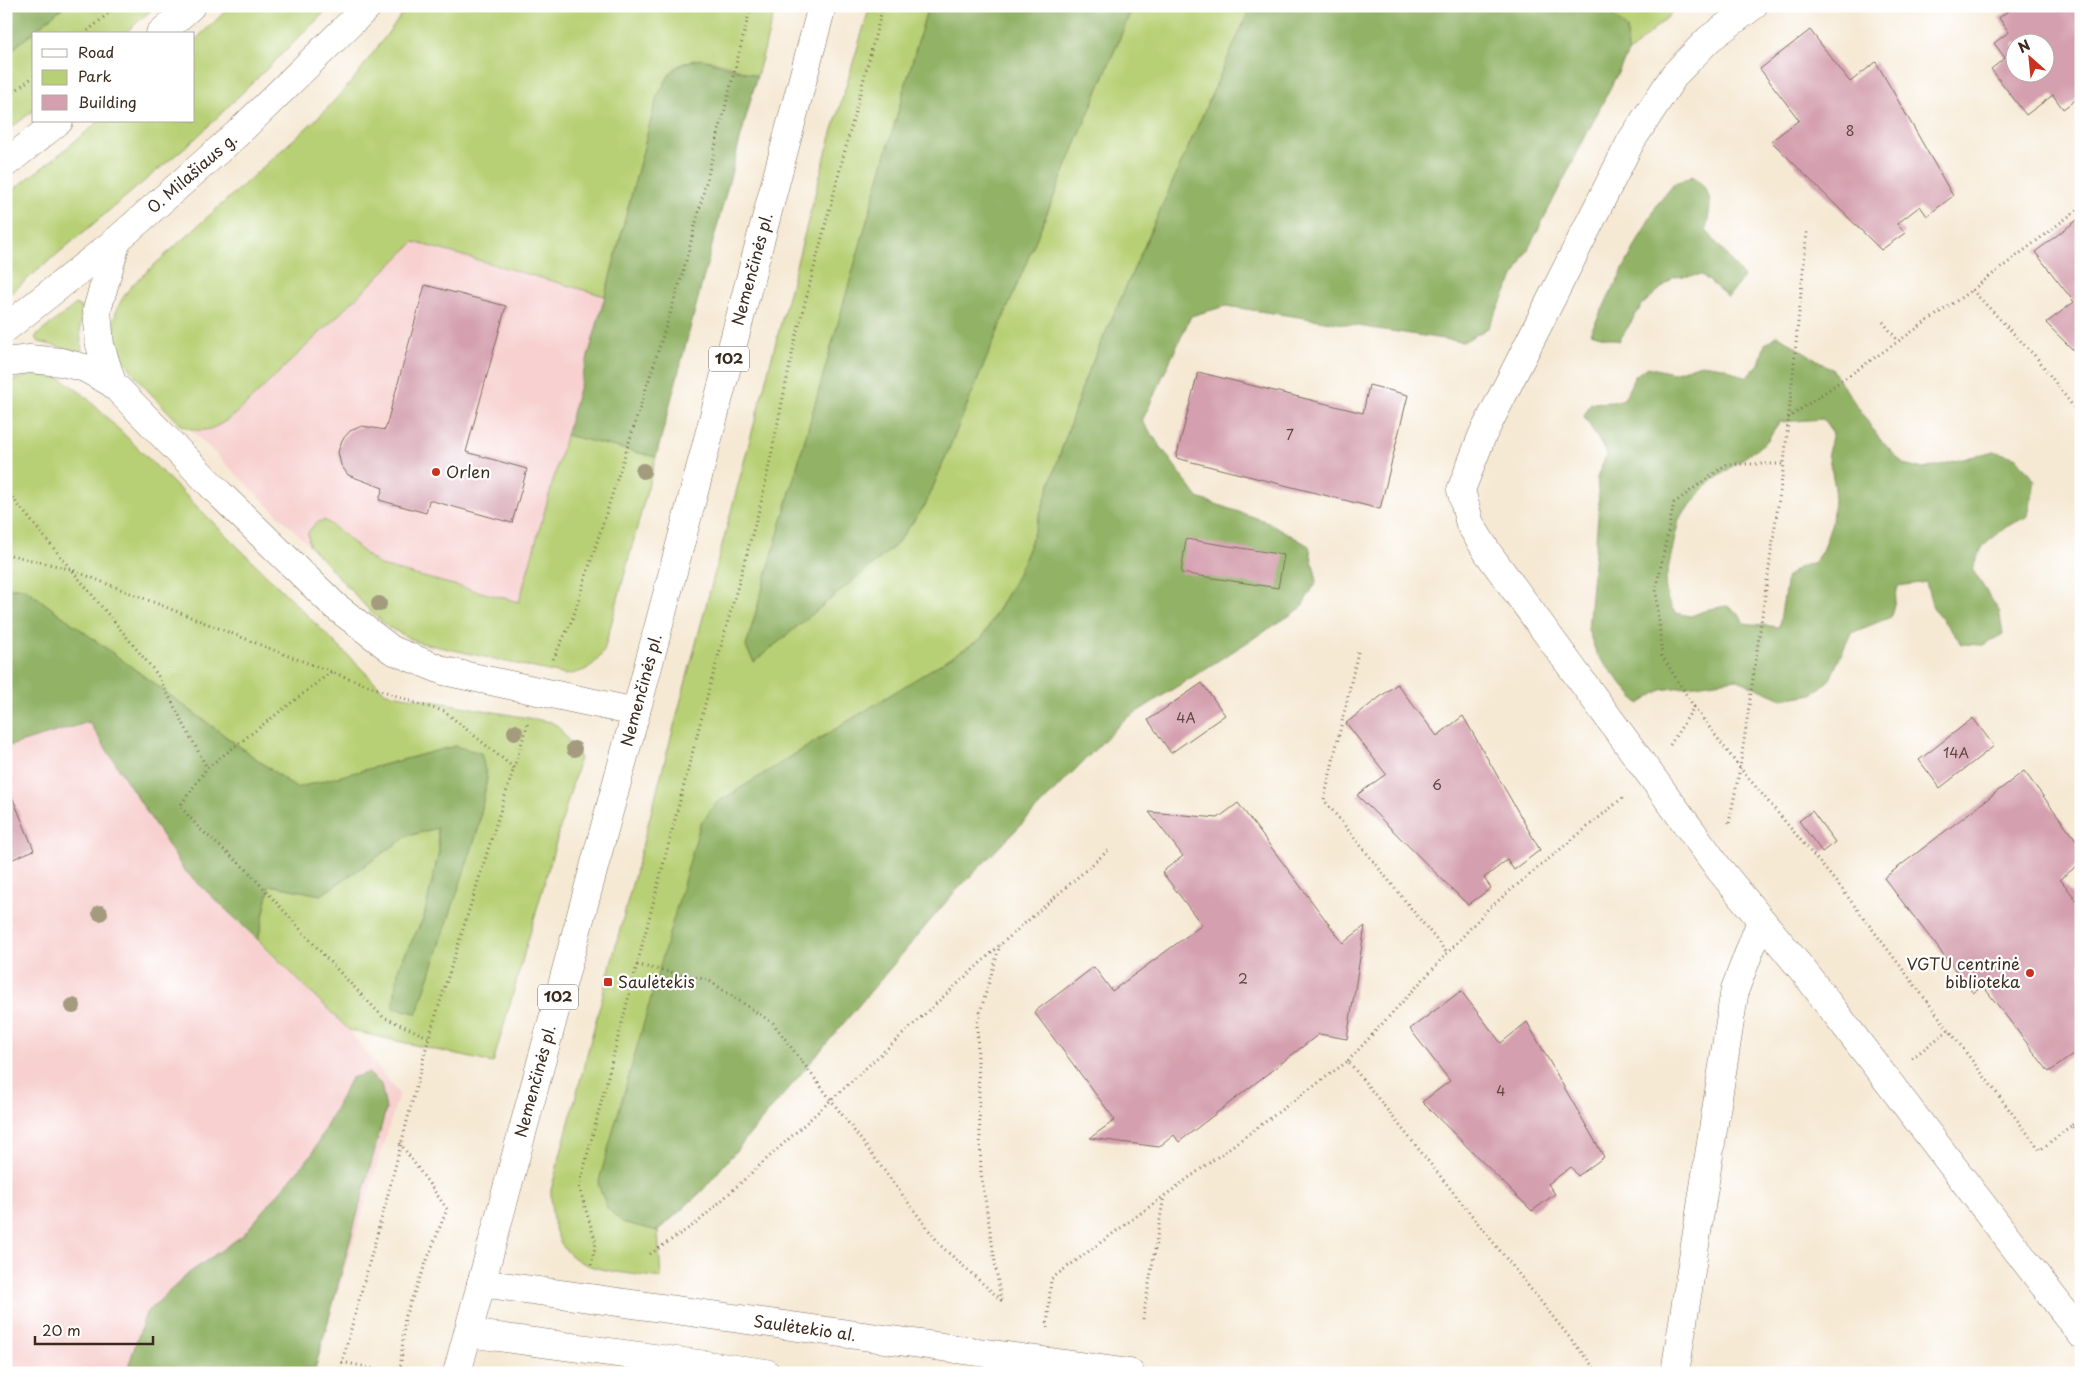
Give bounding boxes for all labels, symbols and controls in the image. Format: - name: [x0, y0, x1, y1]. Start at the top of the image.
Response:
- legend: [32, 32, 195, 122]
- north arrow: [2004, 32, 2054, 82]
- text: N: [2014, 34, 2034, 58]
- text: Road: [78, 40, 114, 63]
- text: Park: [78, 64, 112, 87]
- text: Building: [78, 90, 137, 113]
- house number: 8: [1846, 120, 1854, 141]
- street label: O. Milašiaus g.: [141, 126, 242, 218]
- street label: Nemenčinės pl.: [724, 210, 778, 328]
- road number: 102: [709, 346, 749, 372]
- house number: 7: [1286, 424, 1294, 445]
- place label: Orlen: [446, 459, 490, 483]
- marker: Orlen: [430, 466, 442, 478]
- street label: Nemenčinės pl.: [613, 631, 667, 749]
- house number: 4A: [1176, 707, 1196, 728]
- house number: 14A: [1943, 742, 1969, 763]
- house number: 6: [1432, 774, 1442, 795]
- place label: VGTU centrinė biblioteka: [1906, 951, 2020, 993]
- marker: VGTU centrinė biblioteka: [2024, 967, 2036, 979]
- house number: 2: [1238, 968, 1248, 989]
- place label: Saulėtekis: [618, 969, 695, 993]
- marker: Saulėtekis: [602, 976, 614, 988]
- road number: 102: [538, 984, 578, 1010]
- street label: Nemenčinės pl.: [507, 1022, 561, 1140]
- house number: 4: [1496, 1080, 1506, 1101]
- street label: Saulėtekio al.: [752, 1308, 858, 1346]
- scale bar: [35, 1314, 152, 1346]
- text: 20 m: [42, 1318, 81, 1341]

